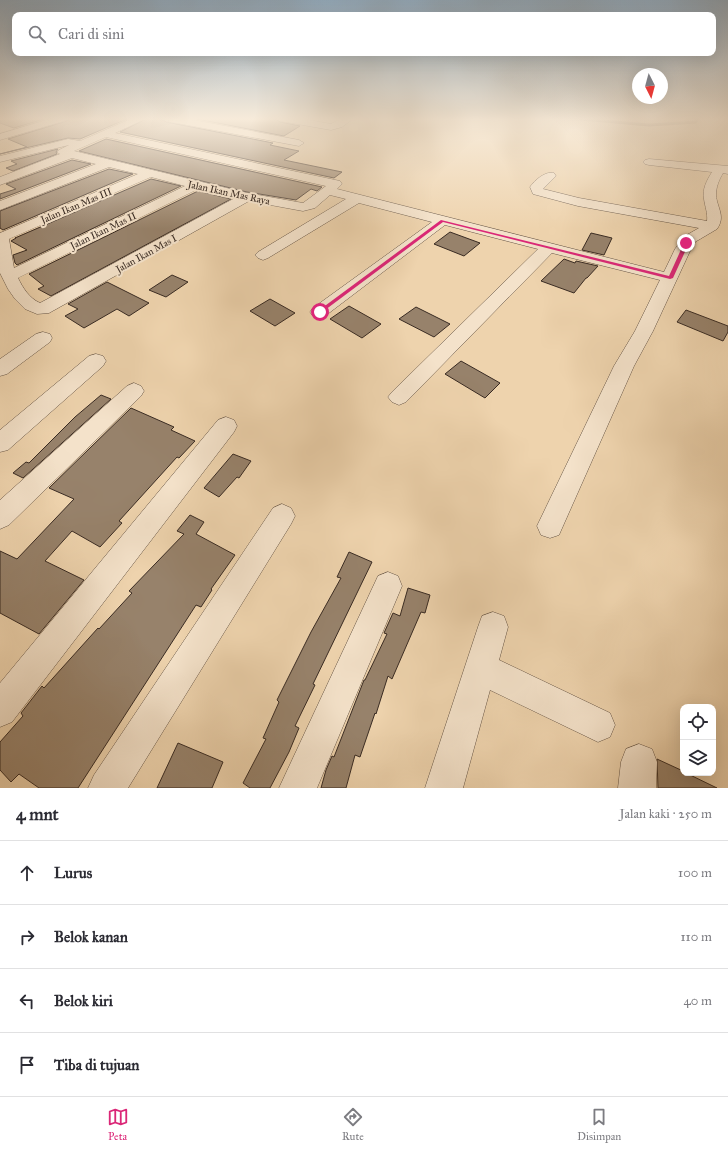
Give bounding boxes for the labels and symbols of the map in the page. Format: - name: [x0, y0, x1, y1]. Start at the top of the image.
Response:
- north arrow: [632, 68, 668, 104]
- street label: Jalan Ikan Mas Raya: [185, 178, 272, 209]
- street label: Jalan Ikan Mas III: [38, 185, 114, 228]
- street label: Jalan Ikan Mas II: [67, 210, 139, 253]
- street label: Jalan Ikan Mas I: [113, 232, 180, 277]
- route end: [677, 234, 695, 252]
- route start: [311, 303, 329, 321]

